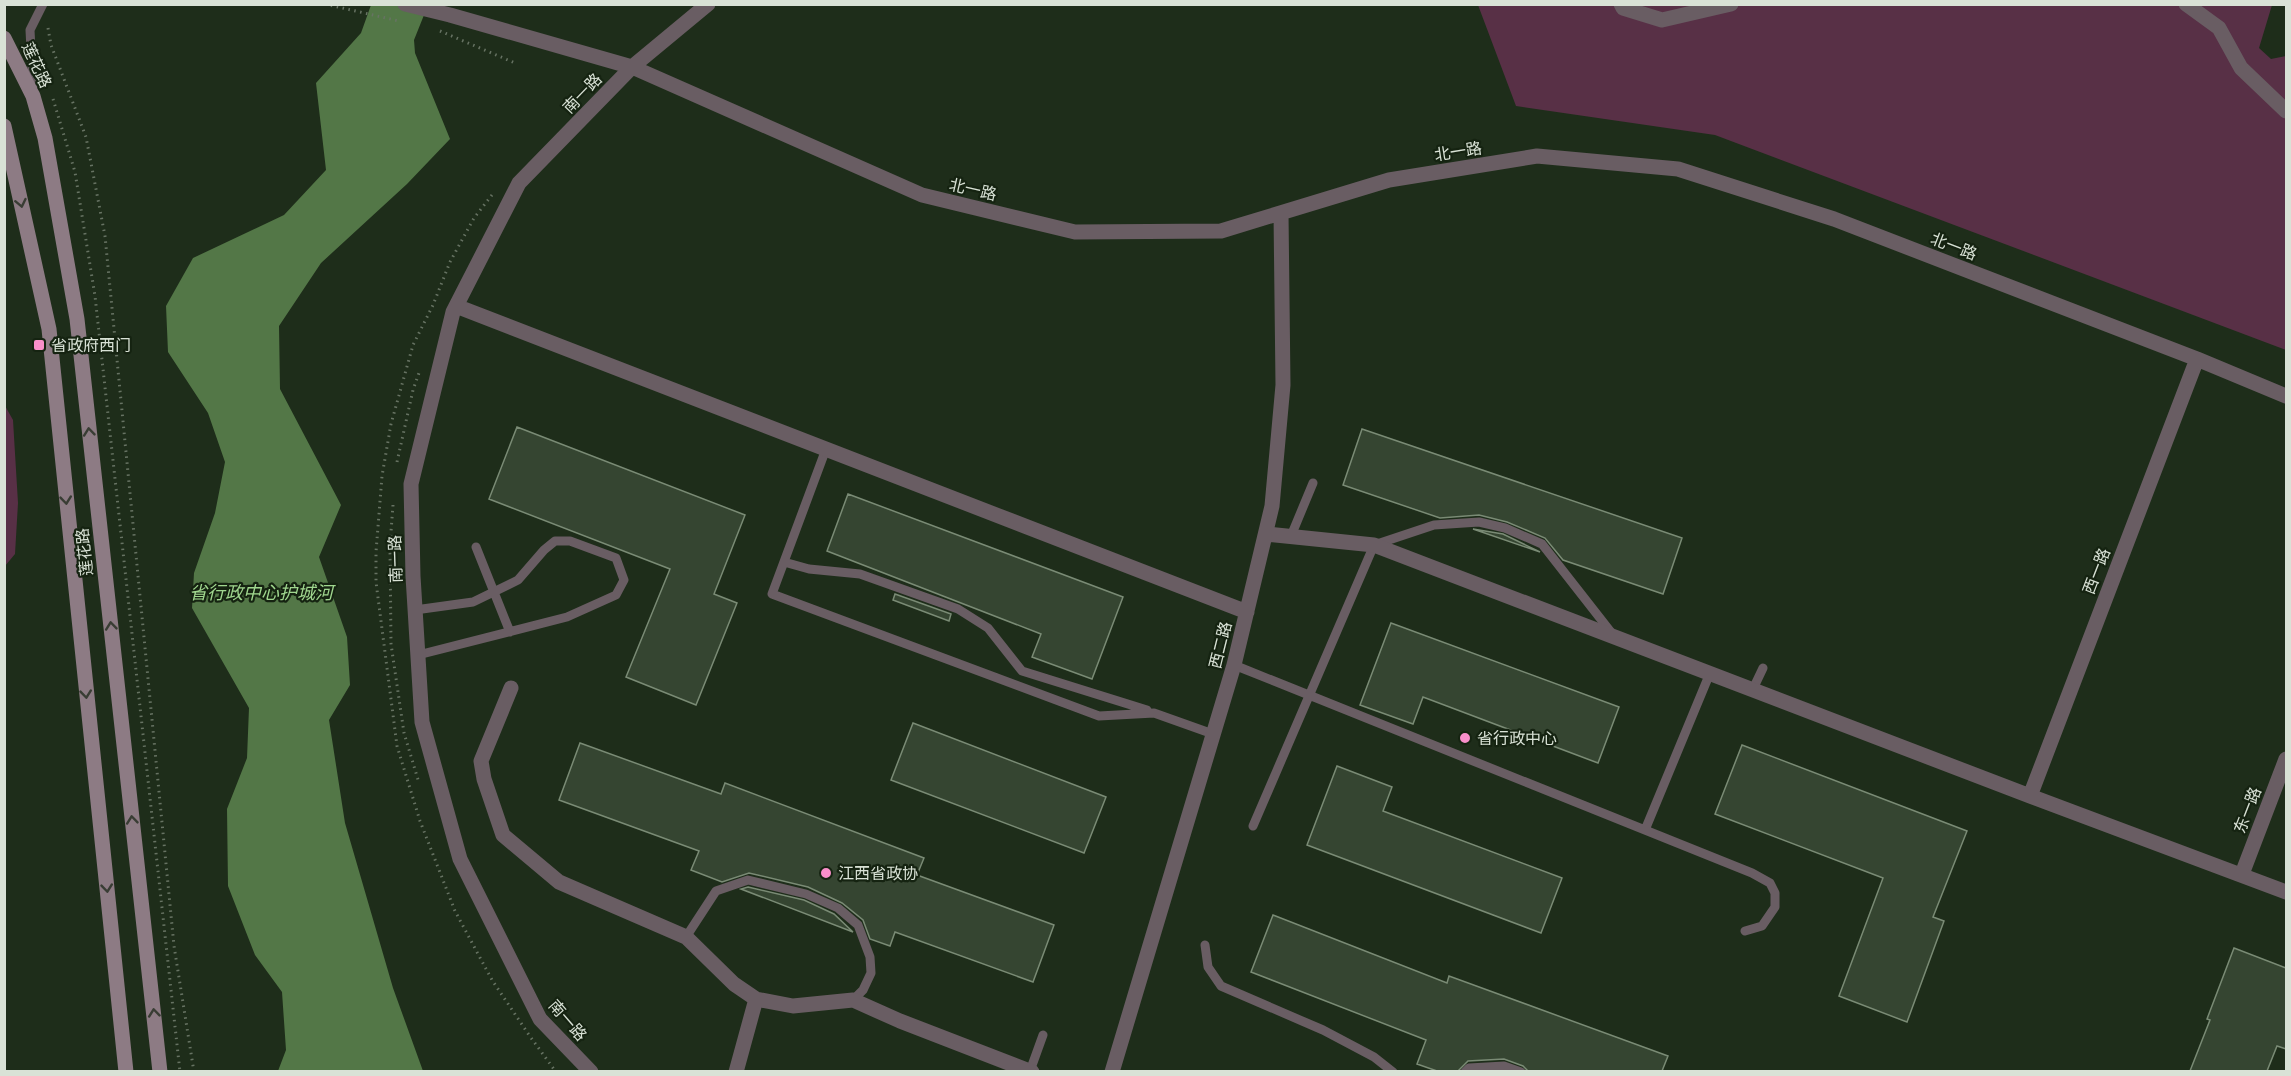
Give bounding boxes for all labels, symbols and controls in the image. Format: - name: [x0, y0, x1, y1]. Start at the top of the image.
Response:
- street label: 莲花路: [17, 39, 57, 91]
- street label: 南一路: [557, 68, 607, 118]
- street label: 北一路: [1433, 136, 1483, 166]
- street label: 北一路: [947, 173, 999, 205]
- one-way arrow: [14, 198, 27, 208]
- street label: 北一路: [1928, 227, 1980, 265]
- place label: 省政府西门: [51, 334, 131, 356]
- marker: 省政府西门: [32, 338, 46, 352]
- one-way arrow: [83, 427, 96, 436]
- one-way arrow: [60, 495, 72, 504]
- street label: 莲花路: [71, 527, 97, 577]
- street label: 南一路: [383, 535, 407, 583]
- street label: 西一路: [2077, 545, 2115, 597]
- water label: 省行政中心护城河: [189, 580, 336, 605]
- street label: 西二路: [1204, 619, 1236, 671]
- one-way arrow: [105, 621, 118, 630]
- one-way arrow: [80, 689, 92, 698]
- place label: 省行政中心: [1477, 727, 1557, 749]
- marker: 省行政中心: [1458, 731, 1472, 745]
- street label: 东一路: [2228, 784, 2266, 836]
- one-way arrow: [126, 815, 139, 824]
- place label: 江西省政协: [838, 862, 918, 884]
- marker: 江西省政协: [819, 866, 833, 880]
- one-way arrow: [100, 883, 112, 892]
- street label: 南一路: [544, 995, 592, 1045]
- one-way arrow: [148, 1009, 161, 1018]

